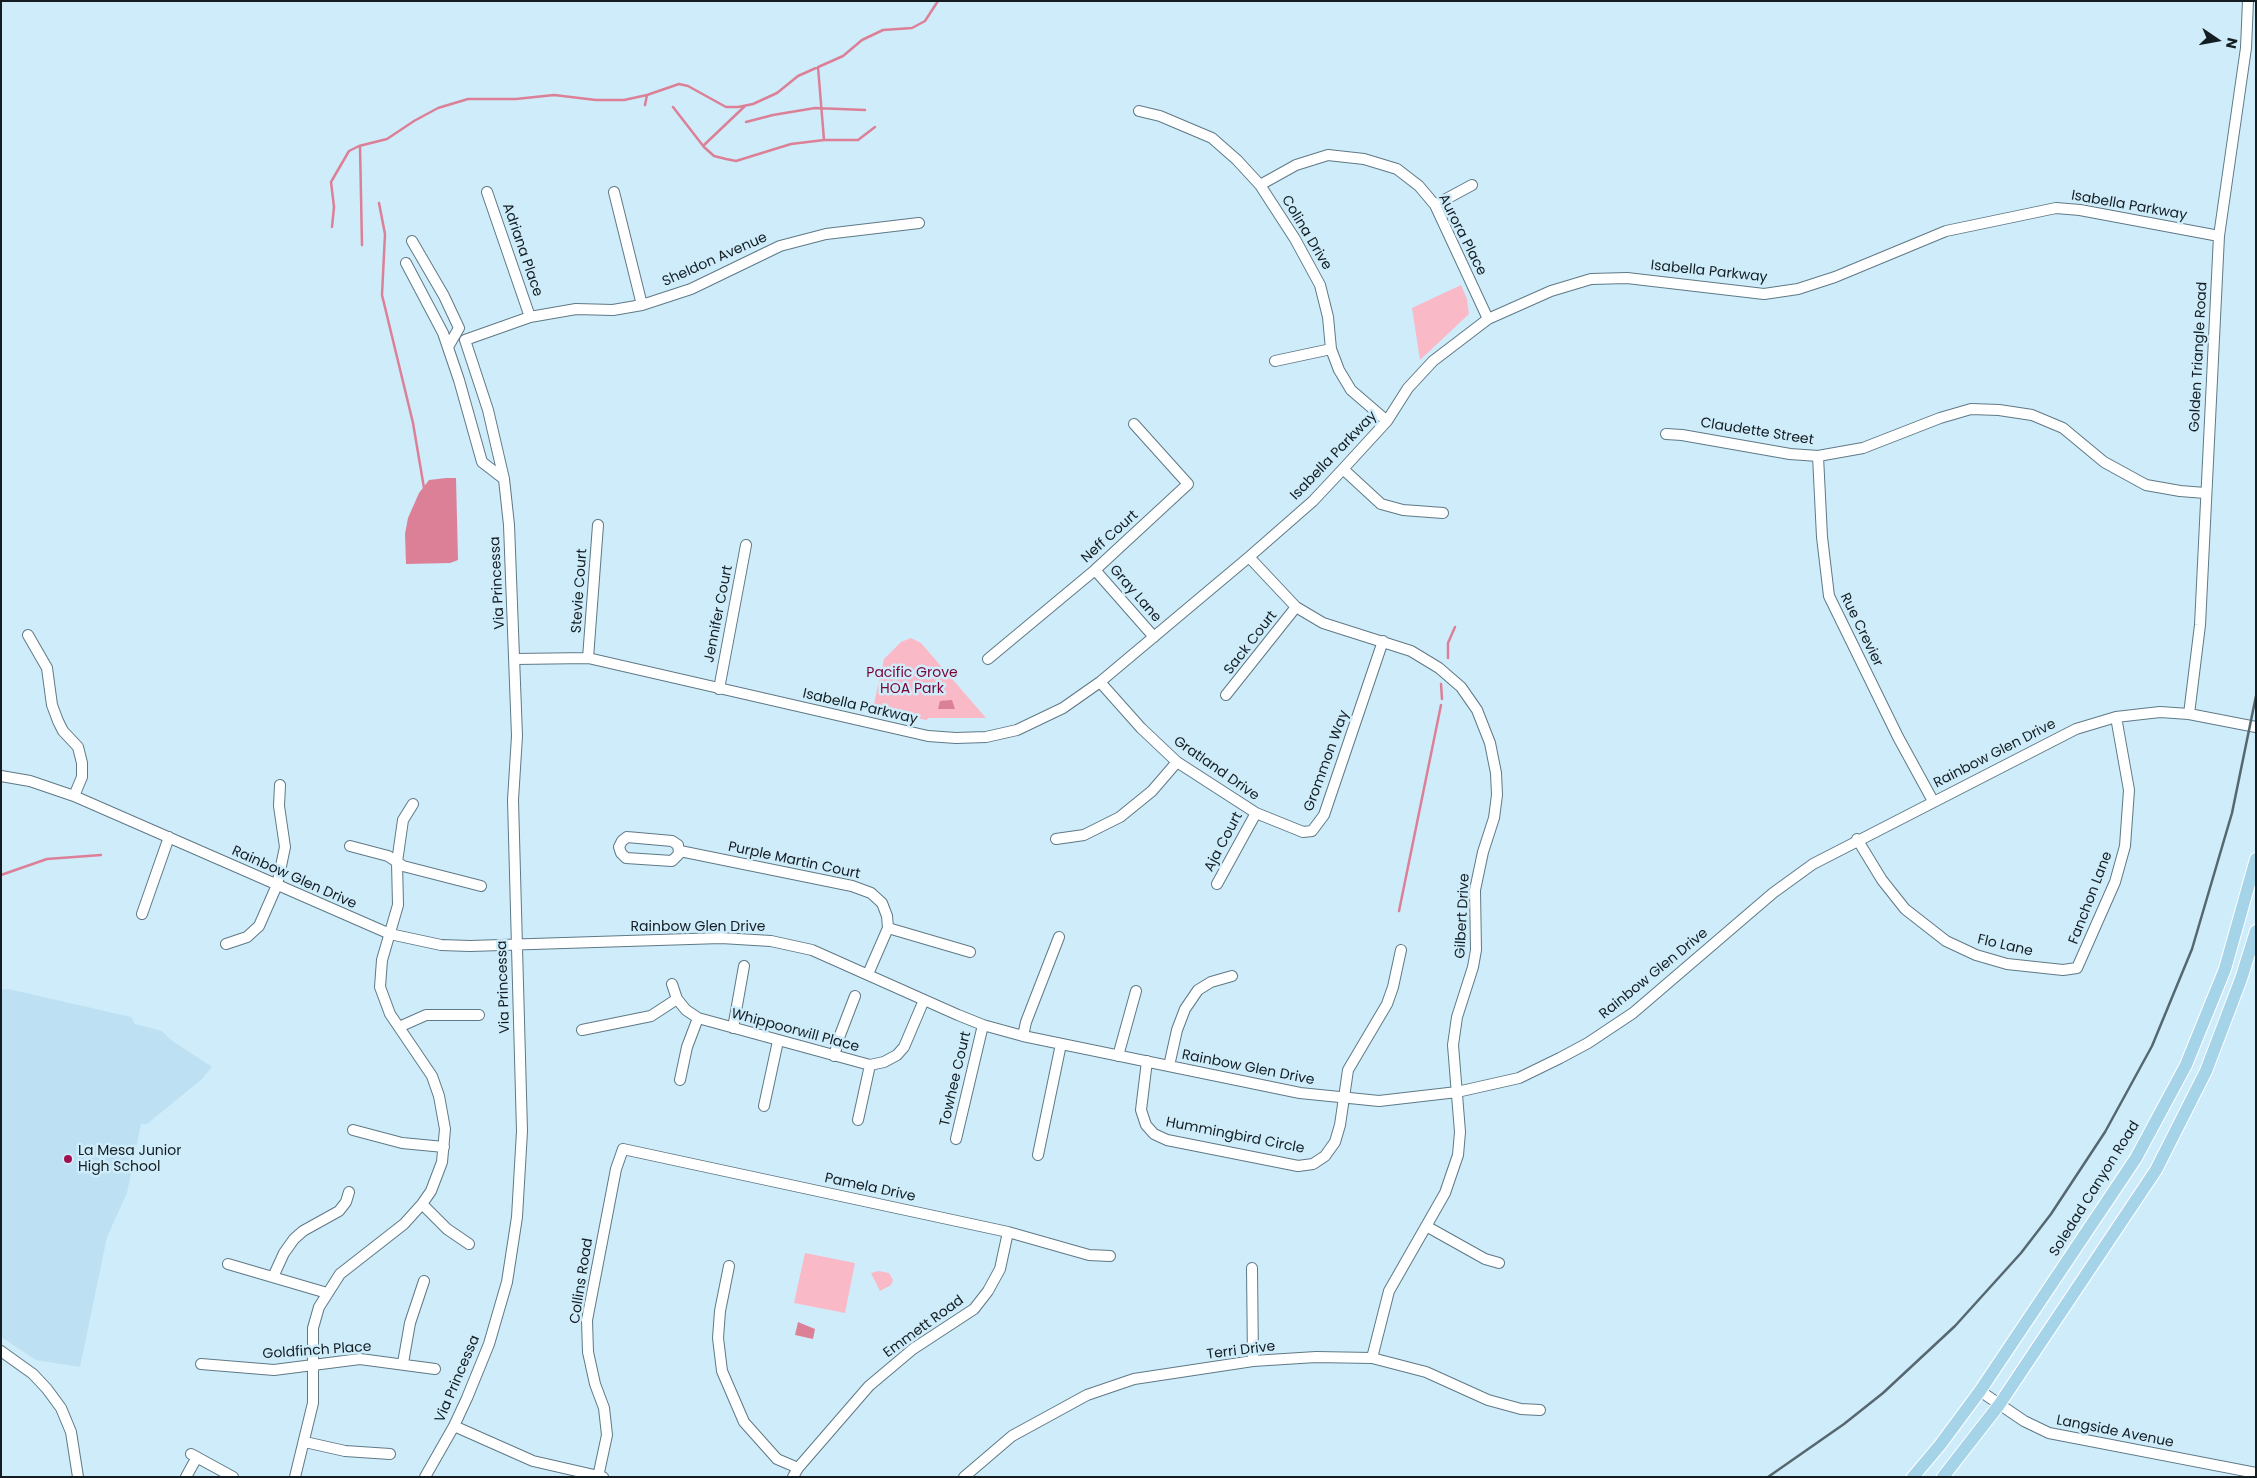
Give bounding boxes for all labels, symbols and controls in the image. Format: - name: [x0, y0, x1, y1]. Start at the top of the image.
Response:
- north arrow: [2192, 15, 2242, 65]
- text: N: [2221, 36, 2243, 50]
- street label: Isabella Parkway: [2070, 188, 2188, 224]
- street label: Aurora Place: [1434, 191, 1490, 279]
- street label: Colina Drive: [1277, 193, 1335, 273]
- street label: Adriana Place: [498, 201, 546, 299]
- street label: Sheldon Avenue: [660, 229, 770, 291]
- street label: Isabella Parkway: [1650, 258, 1768, 286]
- street label: Golden Triangle Road: [2187, 281, 2211, 433]
- street label: Isabella Parkway: [1287, 408, 1381, 504]
- street label: Claudette Street: [1699, 415, 1815, 449]
- street label: Neff Court: [1078, 507, 1142, 567]
- street label: Via Princessa: [487, 536, 509, 630]
- street label: Stevie Court: [569, 548, 591, 634]
- street label: Gray Lane: [1106, 562, 1164, 626]
- street label: Jennifer Court: [701, 564, 737, 664]
- street label: Rue Crevier: [1836, 590, 1886, 670]
- street label: Sack Court: [1221, 608, 1281, 678]
- park label: Pacific Grove HOA Park: [866, 665, 958, 698]
- street label: Isabella Parkway: [801, 686, 919, 728]
- street label: Grommon Way: [1301, 708, 1353, 814]
- street label: Rainbow Glen Drive: [1931, 716, 2059, 792]
- street label: Gratland Drive: [1170, 733, 1262, 805]
- street label: Aja Court: [1201, 809, 1247, 875]
- street label: Purple Martin Court: [726, 839, 862, 883]
- street label: Rainbow Glen Drive: [229, 843, 359, 913]
- street label: Fanchon Lane: [2066, 849, 2116, 947]
- street label: Gilbert Drive: [1452, 873, 1474, 959]
- street label: Rainbow Glen Drive: [631, 919, 765, 935]
- street label: Rainbow Glen Drive: [1596, 925, 1712, 1023]
- street label: Flo Lane: [1976, 931, 2034, 961]
- street label: Via Princessa: [494, 940, 514, 1034]
- street label: Whippoorwill Place: [729, 1006, 861, 1056]
- street label: Towhee Court: [937, 1030, 975, 1128]
- street label: Rainbow Glen Drive: [1180, 1047, 1316, 1089]
- street label: Hummingbird Circle: [1164, 1114, 1306, 1158]
- street label: Soledad Canyon Road: [2046, 1118, 2144, 1260]
- place label: La Mesa Junior High School: [78, 1143, 181, 1176]
- marker: La Mesa Junior High School: [62, 1153, 74, 1165]
- street label: Pamela Drive: [823, 1170, 917, 1206]
- street label: Collins Road: [567, 1237, 597, 1325]
- street label: Emmett Road: [881, 1292, 967, 1362]
- street label: Via Princessa: [432, 1333, 484, 1425]
- street label: Terri Drive: [1206, 1338, 1276, 1364]
- street label: Goldfinch Place: [262, 1339, 372, 1363]
- street label: Langside Avenue: [2055, 1412, 2175, 1452]

